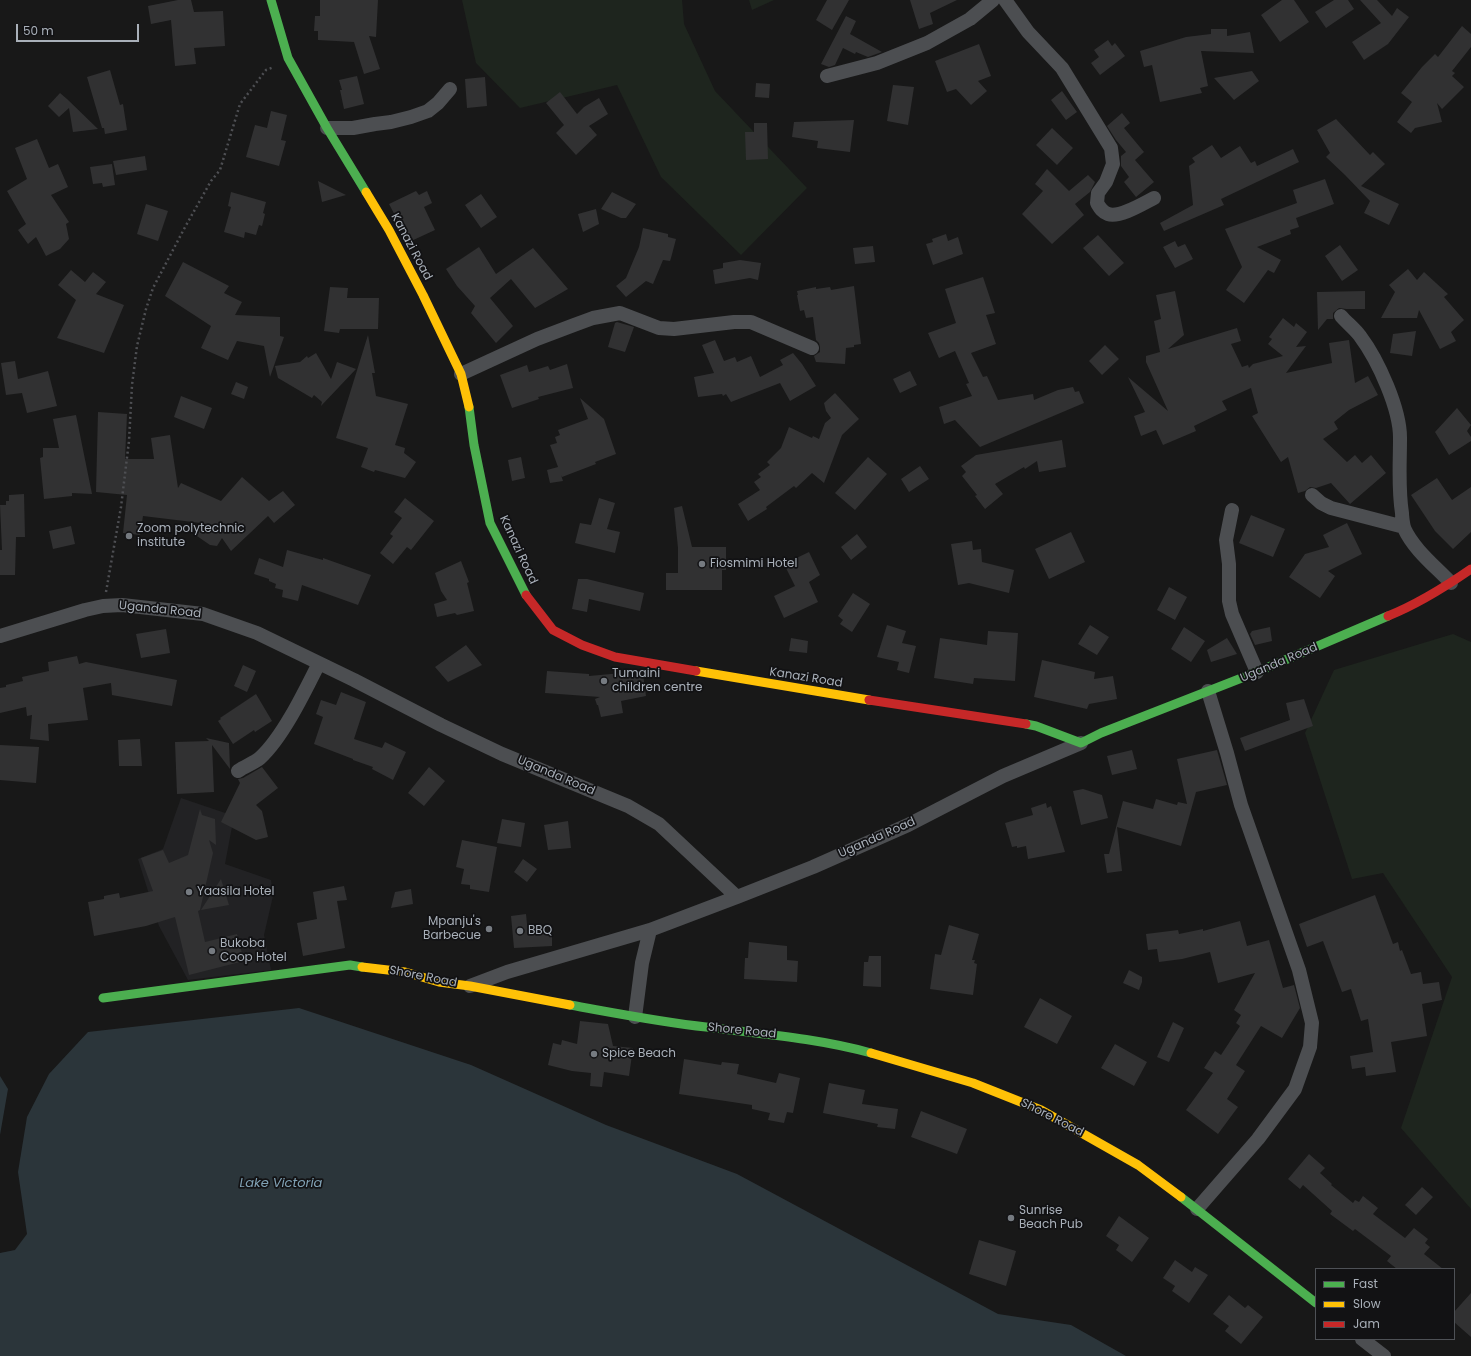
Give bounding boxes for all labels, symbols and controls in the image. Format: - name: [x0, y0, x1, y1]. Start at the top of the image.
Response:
- scale bar: [18, 16, 141, 42]
- text: 50 m: [23, 22, 54, 39]
- street label: Kanazi Road: [387, 211, 435, 283]
- street label: Kanazi Road: [496, 513, 540, 587]
- place label: Zoom polytechnic institute: [137, 522, 245, 550]
- marker: Zoom polytechnic institute: [124, 531, 134, 541]
- place label: Fiosmimi Hotel: [710, 557, 798, 571]
- marker: Fiosmimi Hotel: [697, 559, 707, 569]
- street label: Uganda Road: [118, 599, 202, 621]
- street label: Uganda Road: [1238, 640, 1320, 686]
- street label: Kanazi Road: [768, 665, 844, 691]
- place label: Tumaini children centre: [612, 667, 702, 695]
- marker: Tumaini children centre: [599, 676, 609, 686]
- street label: Uganda Road: [515, 753, 597, 799]
- street label: Uganda Road: [836, 815, 918, 861]
- place label: Yaasila Hotel: [197, 885, 274, 899]
- marker: Yaasila Hotel: [184, 887, 194, 897]
- place label: Mpanju's Barbecue: [423, 915, 481, 943]
- marker: Mpanju's Barbecue: [484, 924, 494, 934]
- place label: BBQ: [528, 924, 552, 938]
- marker: BBQ: [515, 926, 525, 936]
- place label: Bukoba Coop Hotel: [220, 937, 287, 965]
- marker: Bukoba Coop Hotel: [207, 946, 217, 956]
- street label: Shore Road: [388, 963, 458, 991]
- street label: Shore Road: [707, 1020, 777, 1042]
- place label: Spice Beach: [602, 1047, 676, 1061]
- marker: Spice Beach: [589, 1049, 599, 1059]
- street label: Shore Road: [1018, 1096, 1086, 1140]
- water label: Lake Victoria: [240, 1176, 322, 1192]
- place label: Sunrise Beach Pub: [1019, 1204, 1083, 1232]
- marker: Sunrise Beach Pub: [1006, 1213, 1016, 1223]
- legend: [1315, 1268, 1455, 1340]
- text: Fast: [1353, 1275, 1378, 1292]
- text: Slow: [1353, 1295, 1381, 1312]
- text: Jam: [1353, 1315, 1380, 1332]

